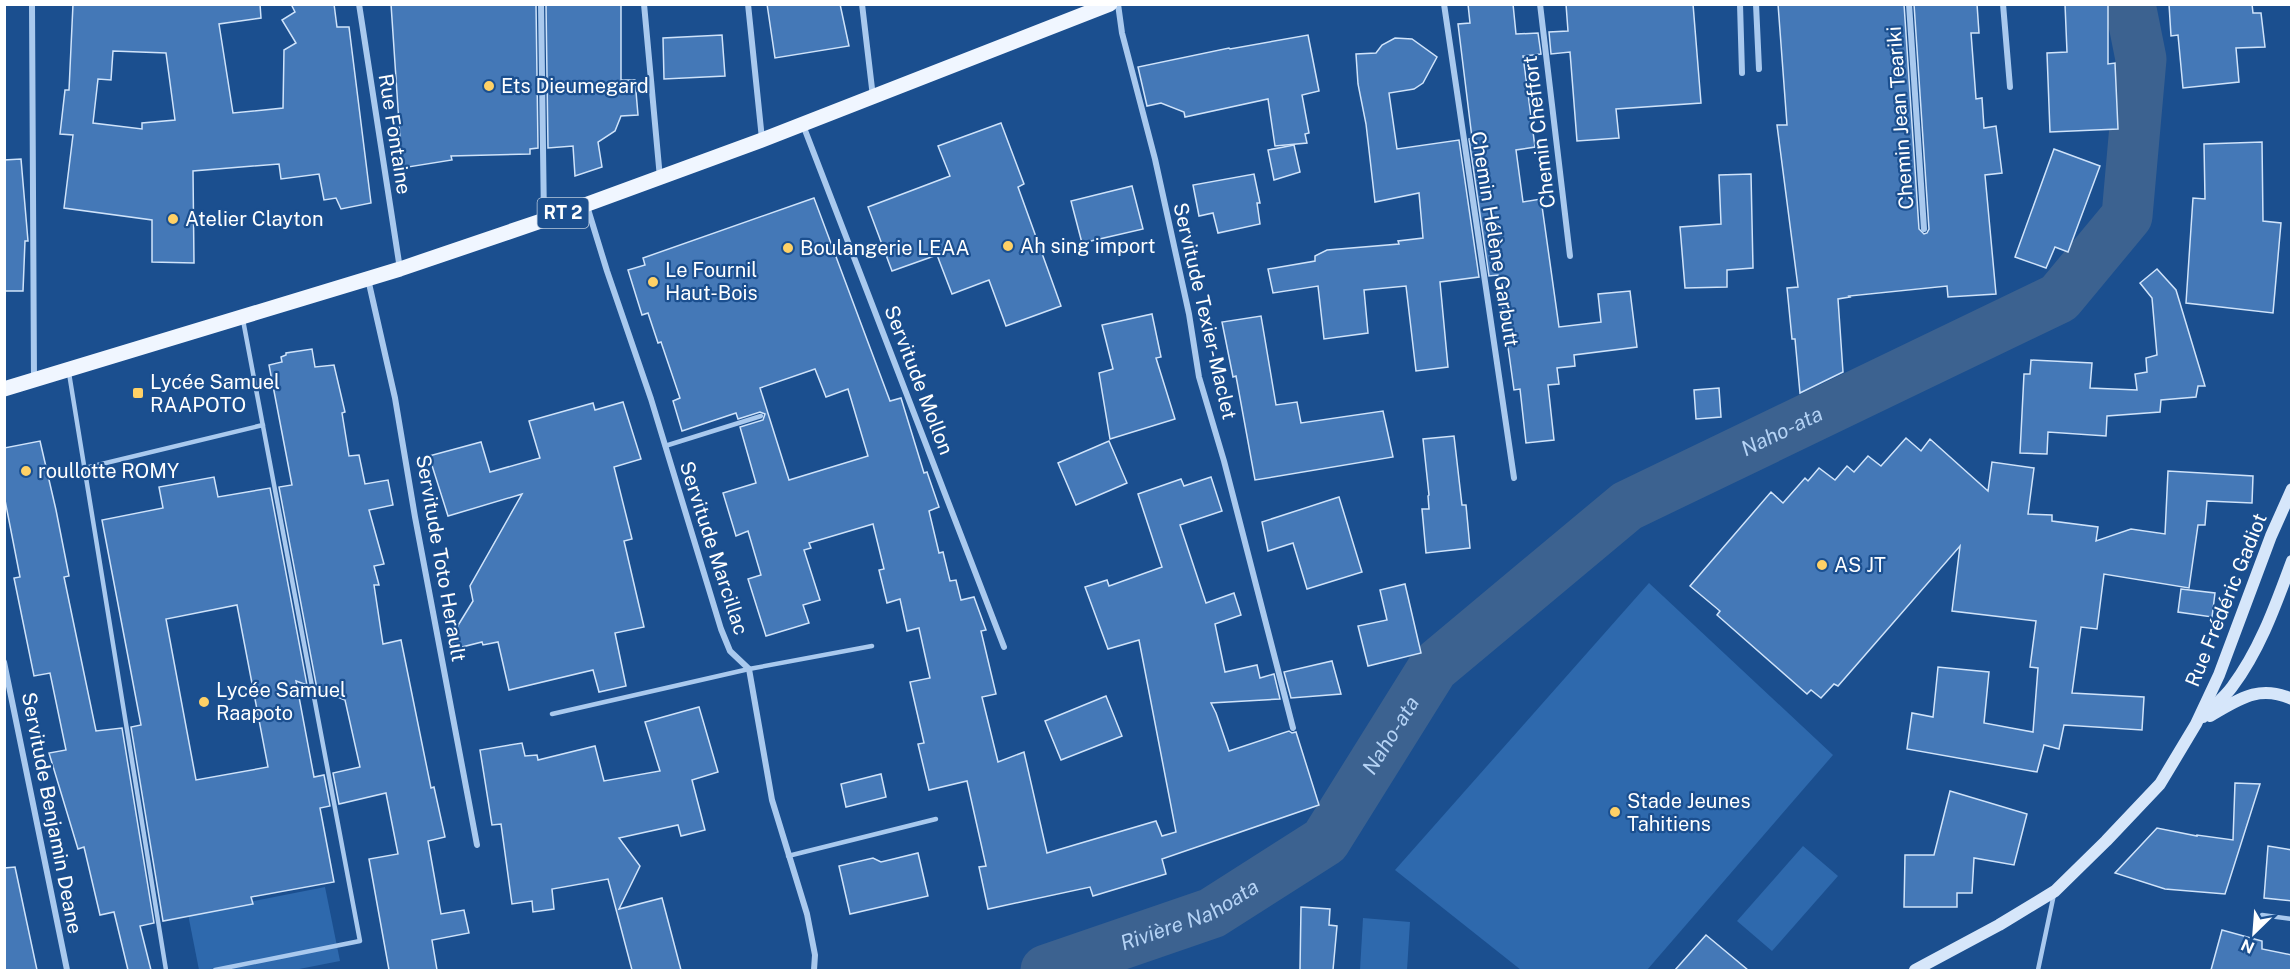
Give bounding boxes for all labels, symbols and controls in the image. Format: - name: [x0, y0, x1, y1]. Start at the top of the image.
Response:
- street label: Chemin Jean Teariki: [1882, 26, 1918, 210]
- street label: Chemin Cheffort: [1518, 54, 1560, 210]
- street label: Rue Fontaine: [374, 72, 416, 196]
- place label: Ets Dieumegard: [501, 74, 649, 98]
- marker: Ets Dieumegard: [482, 79, 496, 93]
- street label: Chemin Hélène Garbutt: [1466, 129, 1524, 349]
- road number: RT 2: [538, 198, 588, 228]
- street label: Servitude Texier-Maclet: [1168, 200, 1242, 422]
- place label: Atelier Clayton: [185, 207, 323, 231]
- marker: Atelier Clayton: [166, 212, 180, 226]
- place label: Ah sing import: [1020, 234, 1156, 258]
- place label: Boulangerie LEAA: [800, 236, 970, 260]
- marker: Ah sing import: [1001, 239, 1015, 253]
- marker: Boulangerie LEAA: [781, 241, 795, 255]
- place label: Le Fournil Haut-Bois: [665, 258, 758, 305]
- marker: Le Fournil Haut-Bois: [646, 275, 660, 289]
- street label: Servitude Mollon: [879, 302, 959, 458]
- place label: Lycée Samuel RAAPOTO: [150, 370, 280, 417]
- marker: Lycée Samuel RAAPOTO: [131, 386, 145, 400]
- water label: Naho-ata: [1737, 401, 1826, 461]
- street label: Servitude Toto Herault: [411, 453, 471, 663]
- street label: Servitude Marcillac: [675, 458, 753, 638]
- place label: roullotte ROMY: [38, 459, 179, 483]
- marker: roullotte ROMY: [19, 464, 33, 478]
- street label: Rue Frédéric Gadiot: [2180, 510, 2272, 690]
- place label: AS JT: [1834, 553, 1886, 577]
- marker: AS JT: [1815, 558, 1829, 572]
- place label: Lycée Samuel Raapoto: [216, 678, 346, 725]
- street label: Servitude Benjamin Deane: [17, 690, 87, 936]
- water label: Naho-ata: [1357, 691, 1424, 779]
- marker: Lycée Samuel Raapoto: [197, 695, 211, 709]
- place label: Stade Jeunes Tahitiens: [1627, 789, 1751, 836]
- marker: Stade Jeunes Tahitiens: [1608, 805, 1622, 819]
- water label: Rivière Nahoata: [1117, 874, 1263, 956]
- north arrow: [2224, 903, 2284, 963]
- text: N: [2238, 935, 2258, 957]

